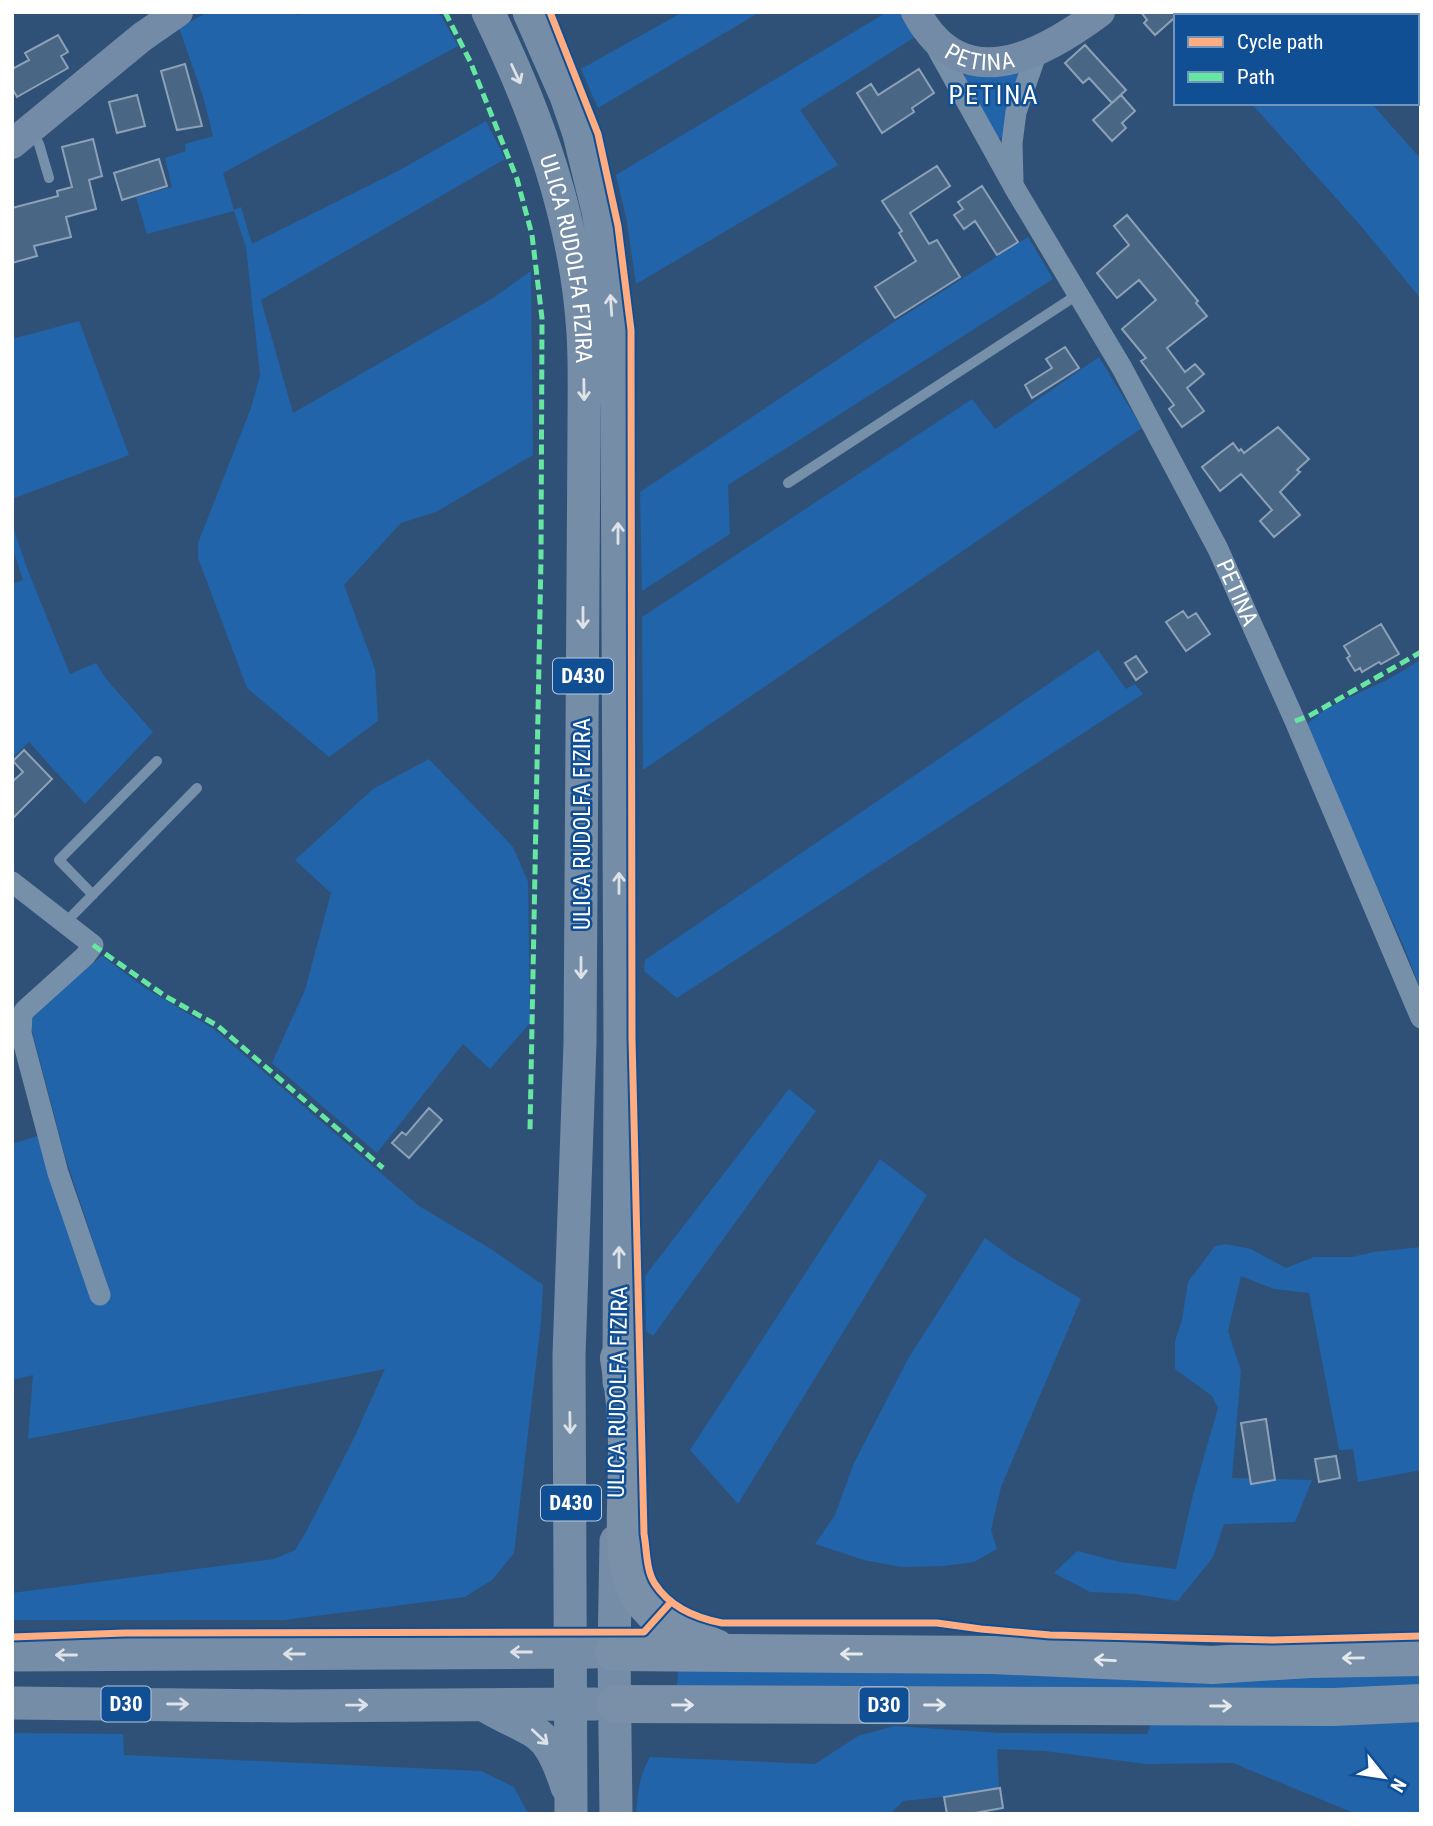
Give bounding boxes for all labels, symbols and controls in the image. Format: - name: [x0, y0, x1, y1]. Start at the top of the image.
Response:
- legend: [1174, 14, 1419, 105]
- text: Cycle path: [1237, 30, 1323, 54]
- street label: PETINA: [940, 38, 1017, 76]
- one-way arrow: [510, 63, 524, 84]
- text: Path: [1237, 65, 1275, 89]
- district label: PETINA: [949, 80, 1039, 110]
- street label: ULICA RUDOLFA FIZIRA: [534, 151, 598, 363]
- one-way arrow: [604, 294, 617, 317]
- one-way arrow: [577, 378, 590, 401]
- one-way arrow: [611, 521, 625, 544]
- street label: PETINA: [1211, 555, 1264, 630]
- one-way arrow: [576, 606, 590, 629]
- road number: D430: [553, 658, 613, 694]
- street label: ULICA RUDOLFA FIZIRA: [569, 718, 596, 930]
- one-way arrow: [613, 871, 626, 894]
- one-way arrow: [574, 956, 588, 979]
- one-way arrow: [612, 1246, 626, 1269]
- street label: ULICA RUDOLFA FIZIRA: [603, 1286, 633, 1498]
- one-way arrow: [563, 1411, 577, 1434]
- road number: D430: [541, 1486, 601, 1520]
- one-way arrow: [510, 1646, 533, 1659]
- one-way arrow: [283, 1647, 306, 1661]
- one-way arrow: [840, 1647, 863, 1661]
- one-way arrow: [55, 1648, 78, 1662]
- one-way arrow: [1341, 1651, 1364, 1665]
- one-way arrow: [1093, 1654, 1116, 1667]
- road number: D30: [102, 1686, 150, 1722]
- road number: D30: [860, 1688, 908, 1722]
- one-way arrow: [167, 1697, 190, 1711]
- one-way arrow: [671, 1698, 694, 1712]
- one-way arrow: [923, 1698, 946, 1712]
- one-way arrow: [345, 1699, 368, 1712]
- one-way arrow: [1209, 1699, 1232, 1713]
- one-way arrow: [531, 1728, 548, 1745]
- north arrow: [1349, 1742, 1419, 1812]
- text: N: [1385, 1774, 1411, 1796]

